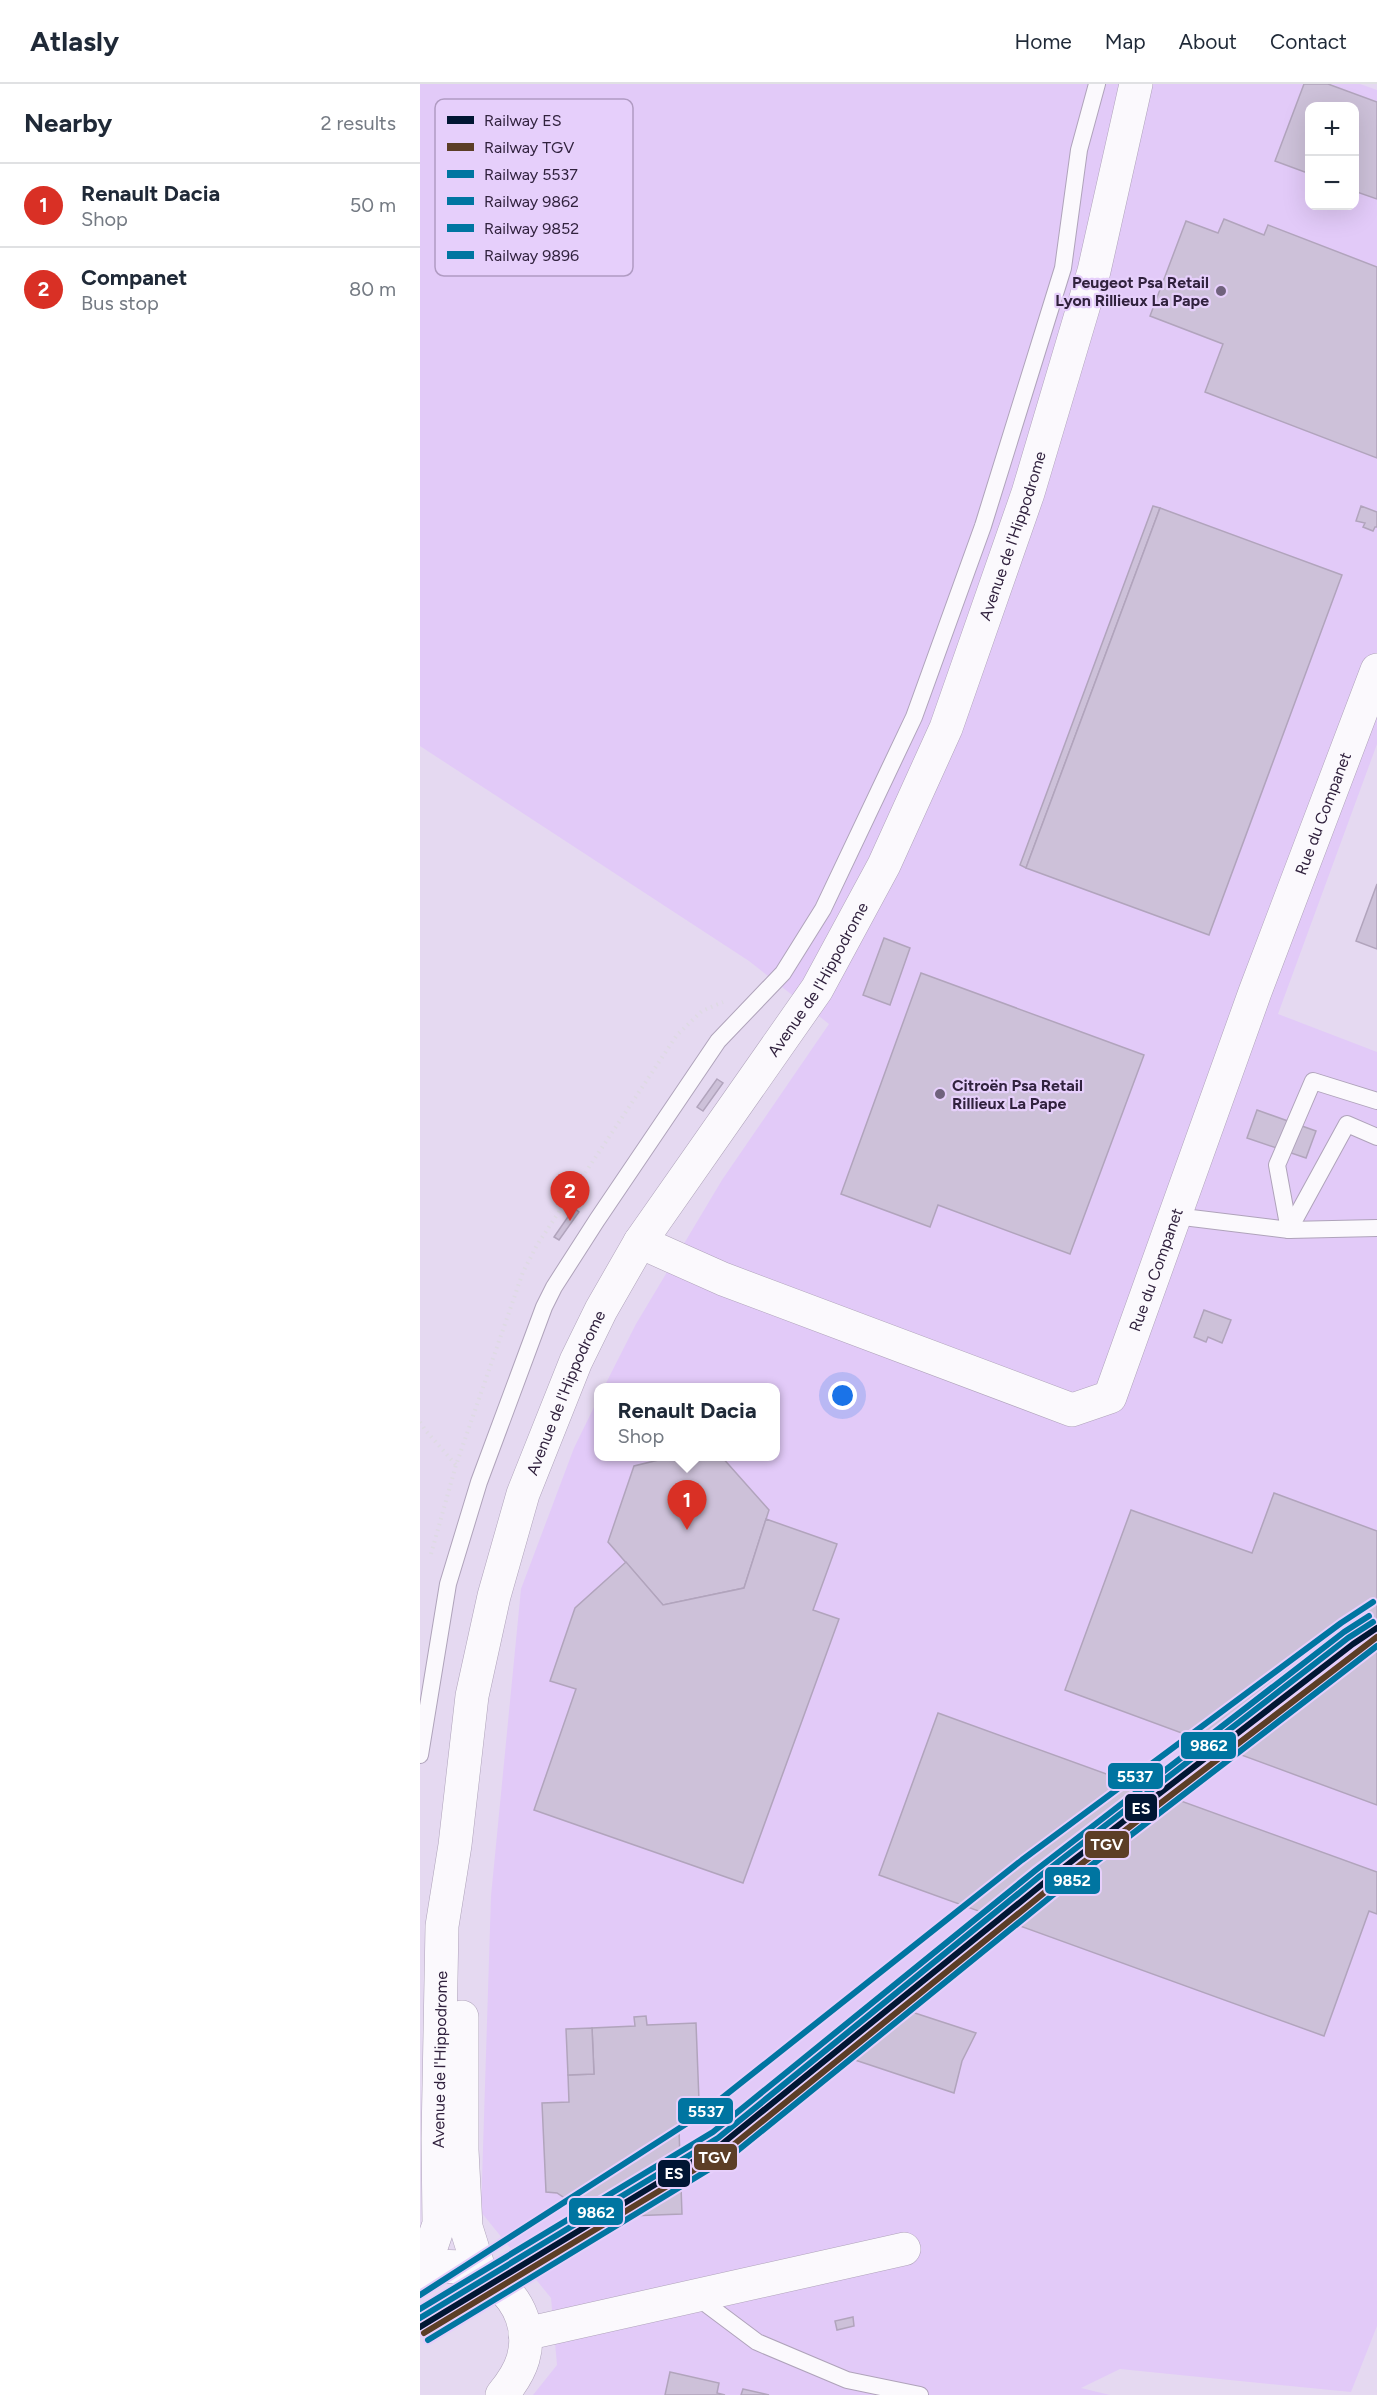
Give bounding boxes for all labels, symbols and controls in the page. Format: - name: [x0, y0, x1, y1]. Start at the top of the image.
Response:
- text: Atlasly: [30, 24, 119, 58]
- text: Home: [1015, 29, 1072, 54]
- text: Map: [1105, 29, 1146, 54]
- text: About: [1179, 29, 1237, 54]
- text: Contact: [1270, 29, 1347, 54]
- legend: [435, 99, 633, 276]
- map controls: [1305, 102, 1359, 210]
- button: +: [1305, 102, 1359, 156]
- text: Nearby: [24, 107, 112, 139]
- text: 2 results: [320, 111, 396, 135]
- text: Railway ES: [484, 111, 562, 130]
- text: Railway TGV: [484, 138, 574, 157]
- button: −: [1305, 156, 1359, 210]
- text: Railway 5537: [484, 165, 578, 184]
- text: Renault Dacia: [81, 180, 220, 207]
- text: Railway 9862: [484, 192, 579, 211]
- text: 1: [39, 193, 48, 217]
- text: 50 m: [350, 193, 396, 217]
- text: Shop: [81, 207, 128, 231]
- text: Railway 9852: [484, 219, 579, 238]
- text: Railway 9896: [484, 246, 579, 265]
- text: Companet: [81, 264, 187, 291]
- place label: Peugeot Psa Retail Lyon Rillieux La Pape: [1055, 273, 1209, 310]
- text: 2: [38, 277, 49, 301]
- text: 80 m: [349, 277, 396, 301]
- marker: Peugeot Psa Retail Lyon Rillieux La Pape: [1214, 284, 1228, 298]
- text: Bus stop: [81, 291, 159, 315]
- street label: Avenue de l'Hippodrome: [975, 449, 1049, 623]
- street label: Rue du Companet: [1291, 749, 1355, 877]
- street label: Avenue de l'Hippodrome: [763, 899, 872, 1060]
- place label: Citroën Psa Retail Rillieux La Pape: [952, 1076, 1083, 1113]
- marker: Citroën Psa Retail Rillieux La Pape: [933, 1087, 947, 1101]
- pin: 2: [550, 1172, 590, 1221]
- street label: Rue du Companet: [1125, 1205, 1186, 1334]
- street label: Avenue de l'Hippodrome: [522, 1307, 609, 1478]
- your location: [828, 1381, 857, 1410]
- popup: [594, 1383, 780, 1461]
- text: Renault Dacia: [617, 1397, 757, 1424]
- text: Shop: [617, 1424, 664, 1448]
- pin: 1: [668, 1480, 706, 1530]
- line badge: 9862: [1180, 1731, 1237, 1760]
- text: 9862: [1190, 1736, 1228, 1755]
- line badge: 5537: [1107, 1762, 1164, 1790]
- text: 5537: [1117, 1767, 1153, 1786]
- line badge: ES: [1124, 1793, 1158, 1822]
- text: ES: [1131, 1799, 1151, 1818]
- line badge: TGV: [1084, 1830, 1130, 1859]
- text: TGV: [1091, 1835, 1124, 1854]
- line badge: 9852: [1044, 1866, 1101, 1895]
- text: 9852: [1053, 1871, 1091, 1890]
- street label: Avenue de l'Hippodrome: [428, 1971, 451, 2148]
- line badge: 5537: [677, 2097, 734, 2125]
- text: 5537: [688, 2102, 724, 2121]
- line badge: TGV: [693, 2143, 738, 2171]
- text: TGV: [699, 2148, 732, 2167]
- line badge: ES: [657, 2159, 691, 2188]
- text: ES: [664, 2164, 684, 2183]
- line badge: 9862: [568, 2197, 624, 2226]
- text: 9862: [577, 2203, 615, 2222]

